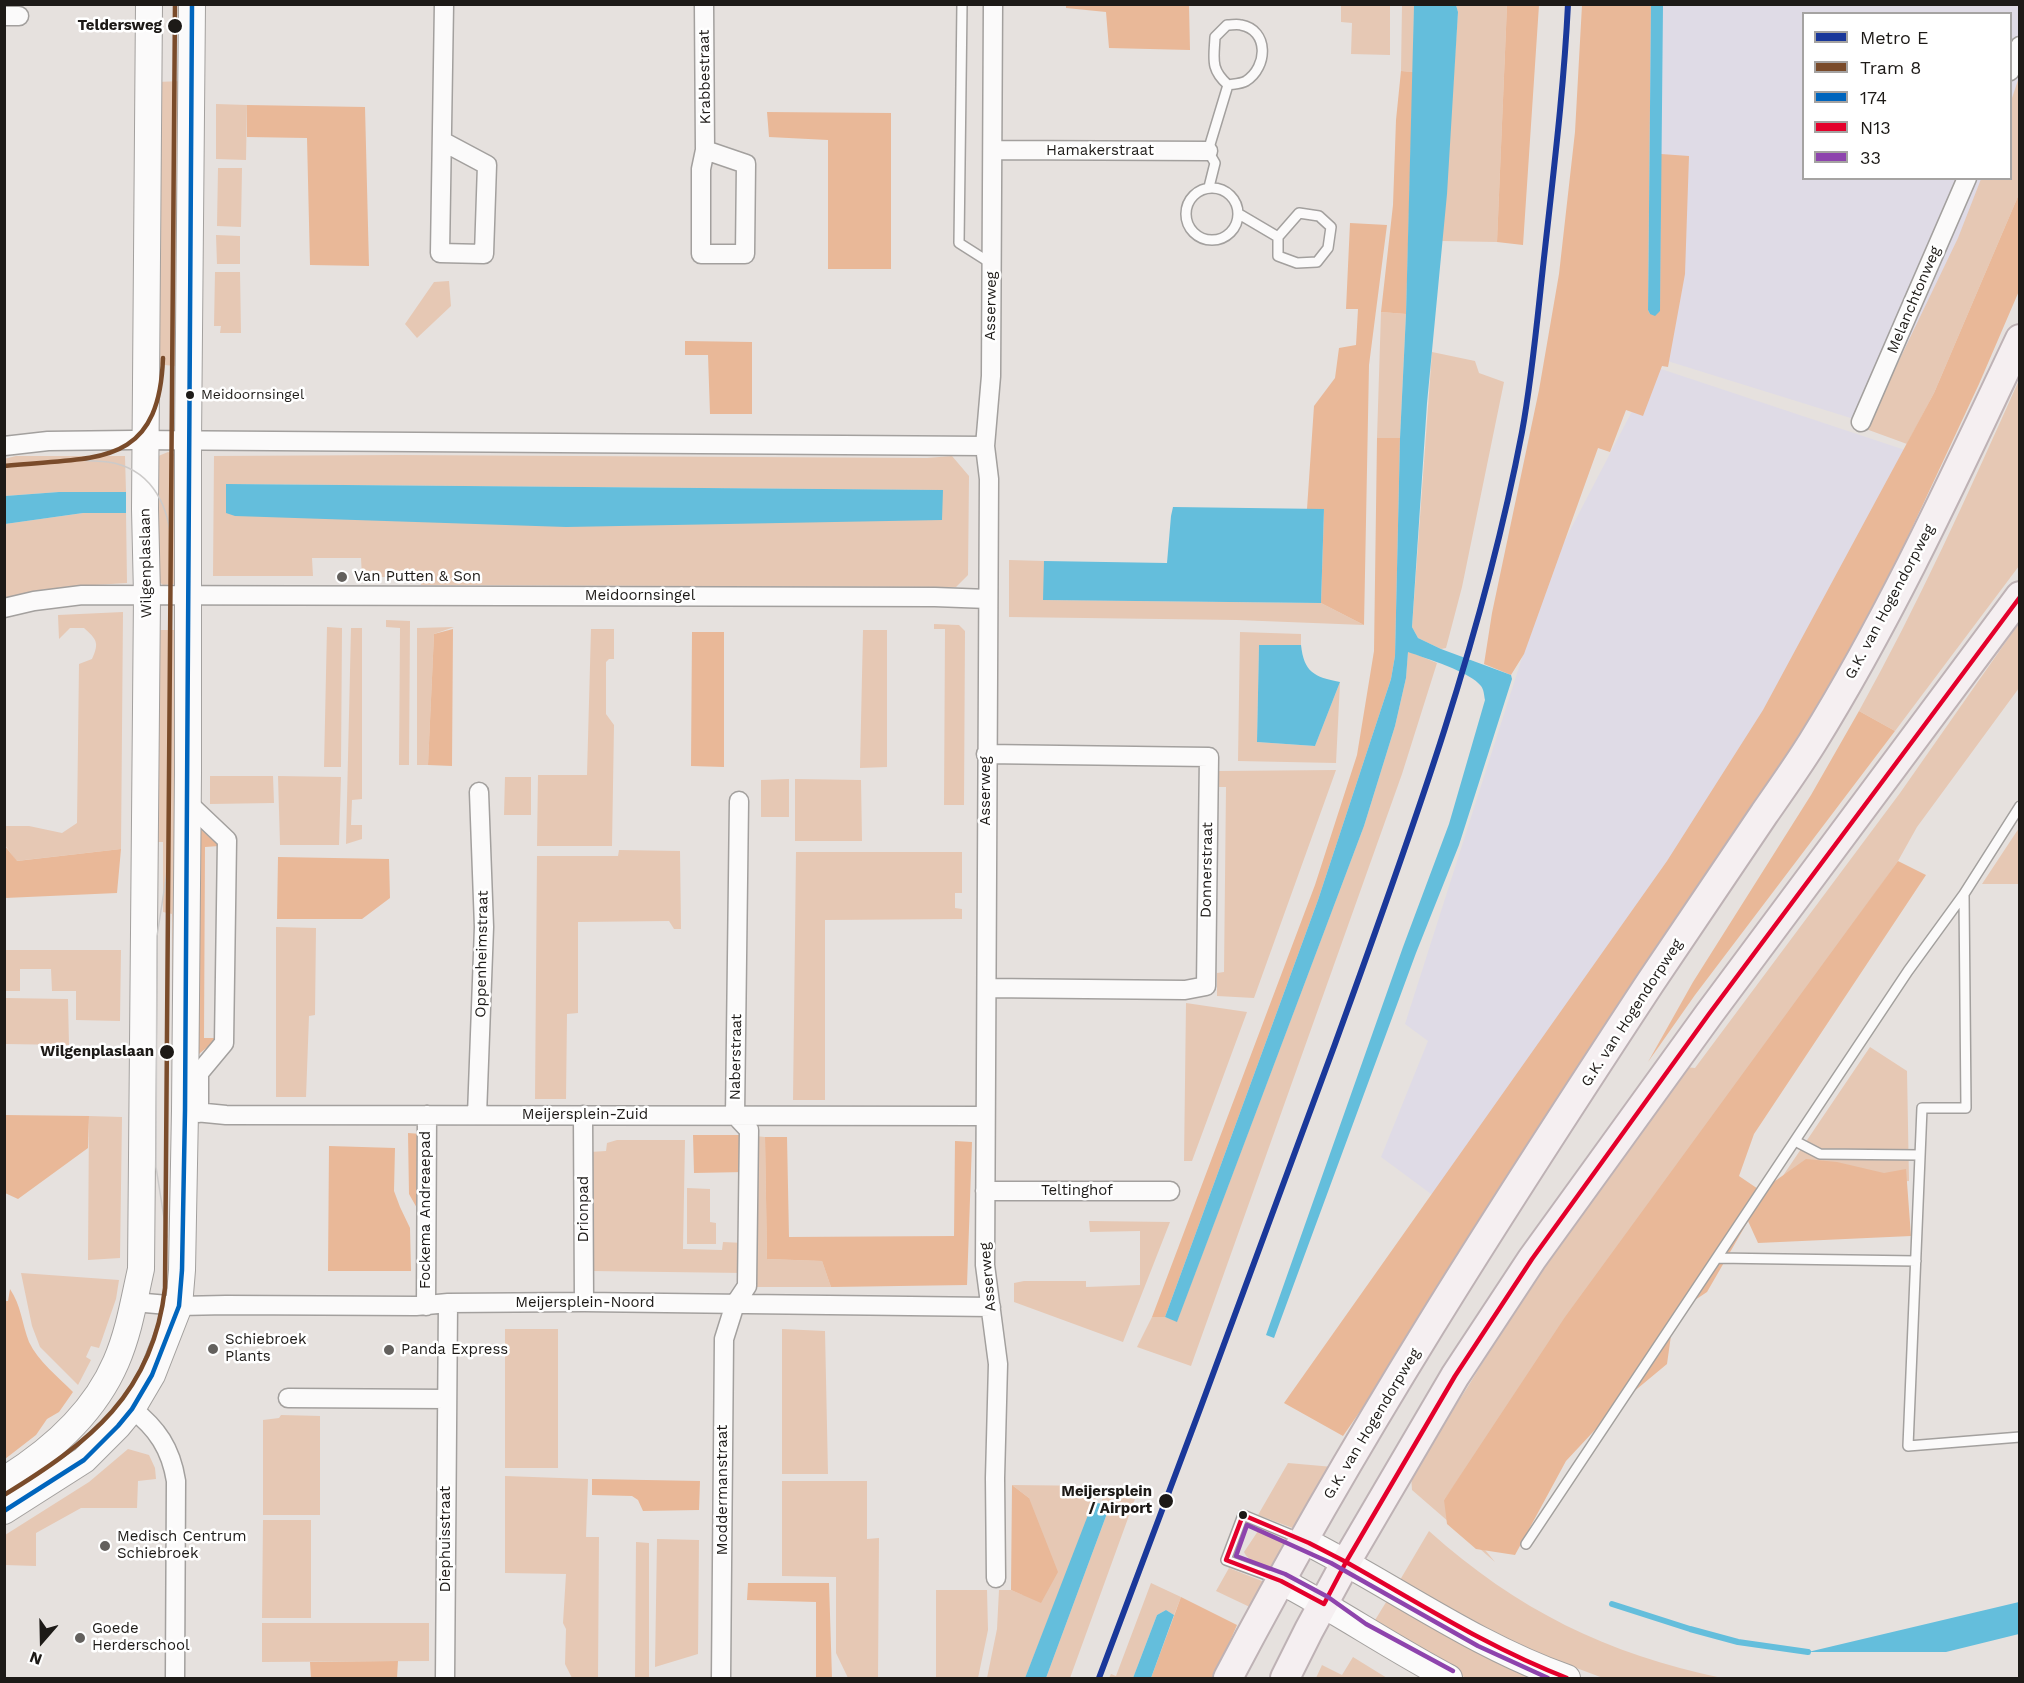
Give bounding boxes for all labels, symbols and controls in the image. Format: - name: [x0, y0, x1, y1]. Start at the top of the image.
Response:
- legend: [1802, 12, 2012, 180]
- place label: Teldersweg: [77, 17, 162, 35]
- marker: Teldersweg: [166, 17, 184, 35]
- text: Metro E: [1860, 27, 1928, 48]
- street label: Krabbestraat: [695, 29, 715, 125]
- text: Tram 8: [1860, 57, 1921, 78]
- text: 174: [1860, 87, 1887, 108]
- text: N13: [1860, 117, 1891, 138]
- street label: Hamakerstraat: [1046, 142, 1154, 160]
- text: 33: [1860, 147, 1881, 168]
- street label: Melanchtonweg: [1883, 244, 1945, 356]
- street label: Asserweg: [981, 271, 1001, 341]
- place label: Meidoornsingel: [201, 387, 304, 403]
- marker: Meidoornsingel: [184, 389, 196, 401]
- street label: Wilgenplaslaan: [136, 508, 156, 618]
- street label: G.K. van Hogendorpweg: [1842, 522, 1938, 682]
- place label: Van Putten & Son: [354, 568, 481, 586]
- marker: Van Putten & Son: [335, 570, 349, 584]
- street label: Meidoornsingel: [585, 587, 695, 605]
- street label: Asserweg: [977, 756, 995, 826]
- street label: Donnerstraat: [1197, 822, 1217, 918]
- street label: Oppenheimstraat: [472, 890, 492, 1018]
- street label: G.K. van Hogendorpweg: [1577, 936, 1687, 1090]
- street label: Naberstraat: [726, 1014, 746, 1100]
- place label: Wilgenplaslaan: [40, 1043, 154, 1061]
- marker: Wilgenplaslaan: [158, 1043, 176, 1061]
- street label: Meijersplein-Zuid: [522, 1106, 648, 1124]
- street label: Fockema Andreaepad: [417, 1131, 435, 1289]
- street label: Drionpad: [575, 1176, 593, 1242]
- street label: Teltinghof: [1041, 1182, 1113, 1200]
- street label: Asserweg: [976, 1242, 1000, 1312]
- street label: Meijersplein-Noord: [515, 1294, 655, 1312]
- place label: Schiebroek Plants: [225, 1331, 306, 1366]
- place label: Panda Express: [401, 1341, 508, 1359]
- marker: Schiebroek Plants: [206, 1342, 220, 1356]
- marker: Panda Express: [382, 1343, 396, 1357]
- street label: G.K. van Hogendorpweg: [1320, 1345, 1424, 1503]
- street label: Moddermanstraat: [714, 1425, 732, 1555]
- place label: Meijersplein / Airport: [1061, 1483, 1152, 1518]
- street label: Diephuisstraat: [437, 1486, 455, 1592]
- marker: Meijersplein / Airport: [1157, 1492, 1175, 1510]
- unlabelled marker: [1237, 1509, 1249, 1521]
- place label: Medisch Centrum Schiebroek: [117, 1528, 247, 1563]
- marker: Medisch Centrum Schiebroek: [98, 1539, 112, 1553]
- north arrow: [12, 1611, 72, 1671]
- place label: Goede Herderschool: [92, 1620, 189, 1655]
- marker: Goede Herderschool: [73, 1631, 87, 1645]
- text: N: [27, 1647, 45, 1669]

